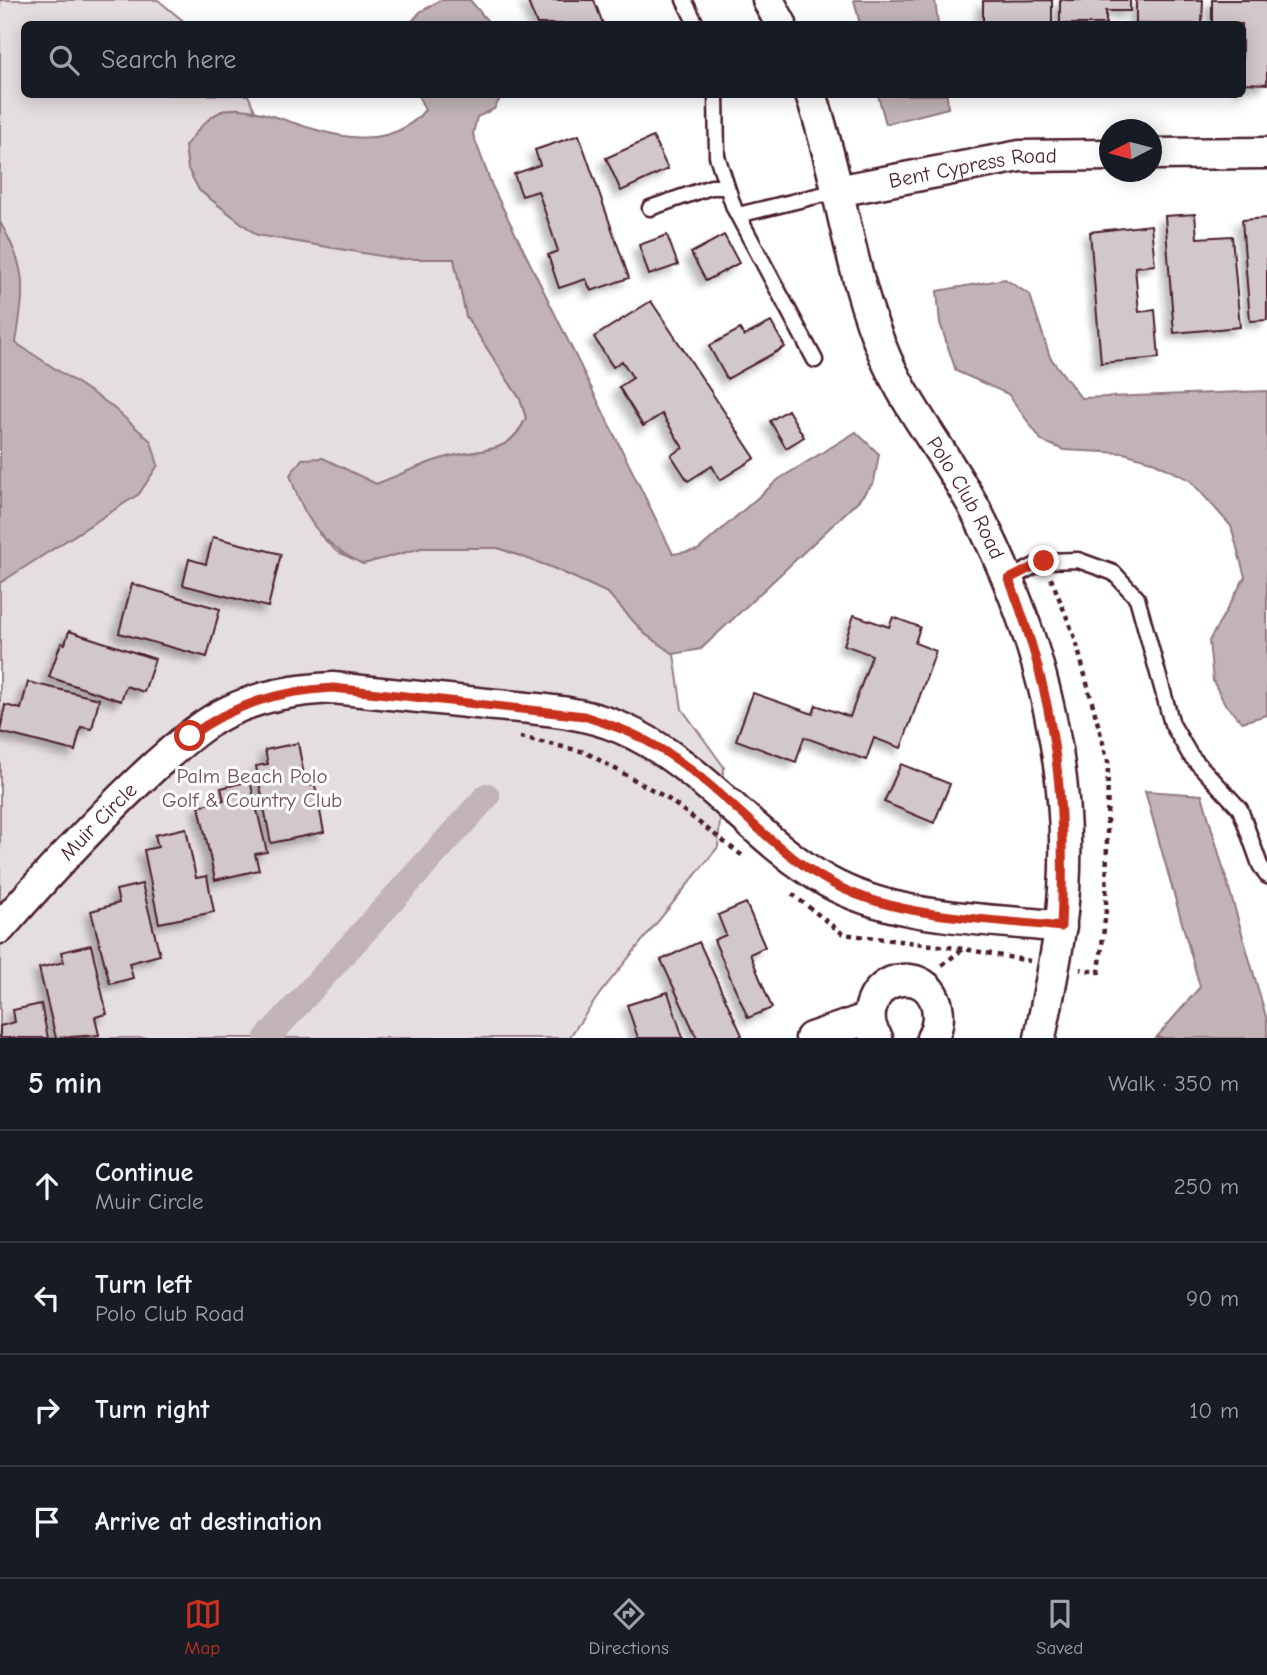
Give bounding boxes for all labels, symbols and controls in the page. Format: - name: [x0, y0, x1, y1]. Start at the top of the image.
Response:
- search box: [21, 21, 1246, 98]
- icon: search: [45, 41, 83, 79]
- text: Search here: [101, 45, 236, 75]
- north arrow: [1099, 119, 1162, 182]
- street label: Bent Cypress Road: [887, 144, 1057, 193]
- street label: Polo Club Road: [922, 432, 1009, 563]
- route end: [1028, 545, 1059, 576]
- route start: [174, 720, 205, 751]
- park label: Palm Beach Polo Golf & Country Club: [162, 764, 342, 812]
- street label: Muir Circle: [55, 778, 142, 865]
- text: 5 min: [28, 1066, 102, 1101]
- text: Walk · 350 m: [1108, 1070, 1239, 1097]
- text: Continue: [95, 1158, 193, 1188]
- icon: ahead: [28, 1167, 66, 1205]
- text: 250 m: [1174, 1173, 1239, 1200]
- text: Muir Circle: [95, 1188, 204, 1215]
- text: Turn left: [95, 1270, 192, 1300]
- icon: left: [28, 1279, 66, 1317]
- text: 90 m: [1186, 1285, 1239, 1312]
- text: Polo Club Road: [95, 1300, 245, 1327]
- icon: right: [28, 1391, 66, 1429]
- text: Turn right: [95, 1395, 209, 1425]
- text: 10 m: [1189, 1397, 1239, 1424]
- icon: arrive: [28, 1503, 66, 1541]
- text: Arrive at destination: [95, 1507, 322, 1537]
- tab: Map: [184, 1595, 222, 1659]
- tab: Directions: [589, 1595, 669, 1659]
- tab: Saved: [1036, 1595, 1083, 1659]

